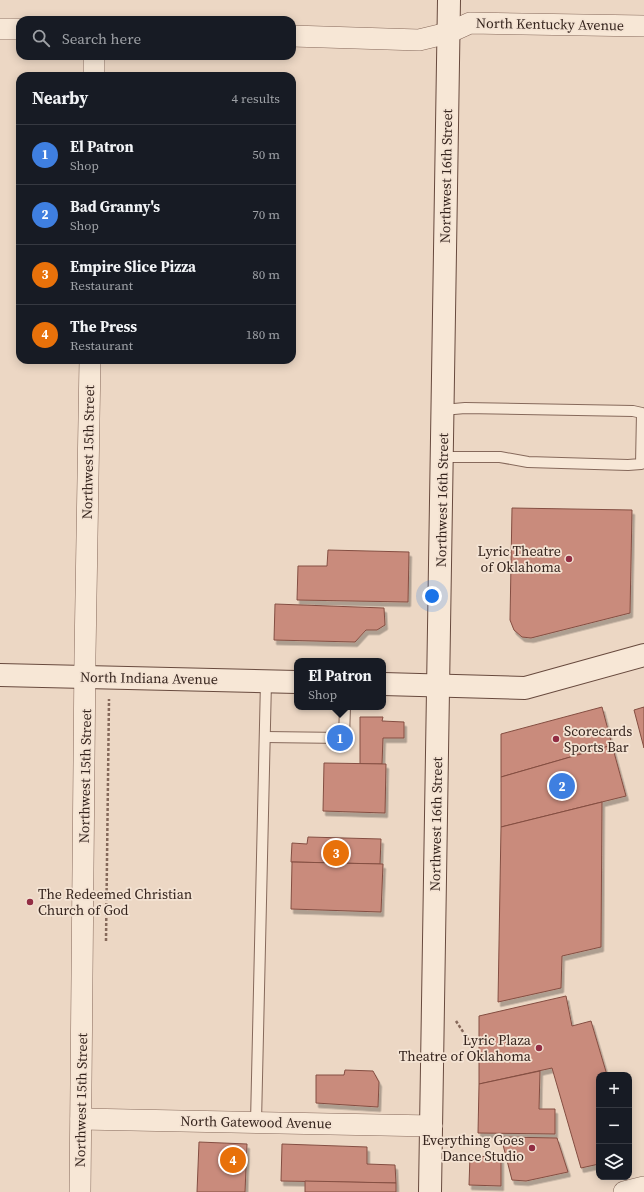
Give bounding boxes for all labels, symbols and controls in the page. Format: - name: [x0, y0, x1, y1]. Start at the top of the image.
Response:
- street label: North Kentucky Avenue: [476, 13, 624, 35]
- search box: [16, 16, 296, 60]
- icon: search: [30, 27, 52, 49]
- text: Search here: [62, 28, 141, 49]
- text: Nearby: [32, 86, 88, 110]
- text: 4 results: [232, 90, 280, 107]
- street label: Northwest 16th Street: [435, 108, 457, 243]
- text: El Patron: [70, 136, 134, 157]
- text: 1: [41, 146, 49, 163]
- text: 50 m: [252, 146, 280, 163]
- text: Shop: [70, 157, 99, 174]
- text: Bad Granny's: [70, 196, 160, 217]
- text: 2: [41, 206, 49, 223]
- text: 70 m: [252, 206, 280, 223]
- text: Shop: [70, 217, 99, 234]
- text: Empire Slice Pizza: [70, 256, 196, 277]
- text: 3: [41, 266, 49, 283]
- text: 80 m: [252, 266, 280, 283]
- text: Restaurant: [70, 277, 133, 294]
- text: The Press: [70, 316, 137, 337]
- text: 4: [41, 326, 49, 343]
- text: 180 m: [246, 326, 280, 343]
- text: Restaurant: [70, 337, 133, 354]
- street label: Northwest 15th Street: [77, 384, 99, 519]
- street label: Northwest 16th Street: [431, 432, 453, 567]
- place label: Lyric Theatre of Oklahoma: [478, 541, 562, 577]
- marker: Lyric Theatre of Oklahoma: [564, 554, 574, 564]
- your location: [422, 586, 442, 606]
- popup: [294, 658, 386, 710]
- text: El Patron: [308, 665, 372, 686]
- street label: North Indiana Avenue: [80, 667, 218, 689]
- text: Shop: [308, 686, 337, 703]
- street label: Northwest 15th Street: [74, 708, 96, 843]
- place label: Scorecards Sports Bar: [564, 721, 632, 757]
- pin: 1: [327, 723, 353, 753]
- marker: Scorecards Sports Bar: [551, 734, 561, 744]
- street label: Northwest 16th Street: [425, 756, 447, 891]
- pin: 2: [549, 771, 575, 801]
- pin: 3: [323, 838, 349, 868]
- place label: The Redeemed Christian Church of God: [38, 884, 193, 920]
- marker: The Redeemed Christian Church of God: [25, 897, 35, 907]
- place label: Lyric Plaza Theatre of Oklahoma: [399, 1030, 532, 1066]
- street label: Northwest 15th Street: [70, 1032, 92, 1167]
- marker: Lyric Plaza Theatre of Oklahoma: [534, 1043, 544, 1053]
- map controls: [596, 1072, 632, 1180]
- button: +: [596, 1072, 632, 1108]
- button: −: [596, 1108, 632, 1144]
- street label: North Gatewood Avenue: [180, 1111, 332, 1133]
- place label: Everything Goes Dance Studio: [422, 1130, 524, 1166]
- marker: Everything Goes Dance Studio: [527, 1143, 537, 1153]
- button: layers: [596, 1144, 632, 1180]
- pin: 4: [220, 1145, 246, 1175]

